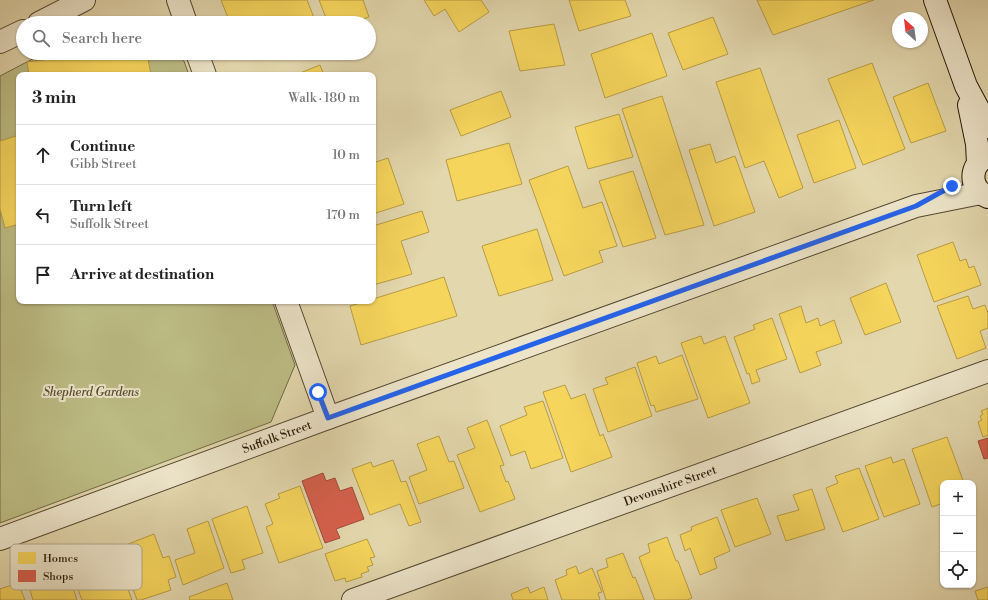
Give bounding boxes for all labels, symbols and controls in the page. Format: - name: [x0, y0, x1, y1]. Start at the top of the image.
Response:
- north arrow: [892, 12, 928, 48]
- search box: [16, 16, 376, 60]
- icon: search: [30, 27, 52, 49]
- text: Search here: [62, 29, 142, 48]
- text: 3 min: [32, 87, 76, 109]
- text: Walk · 180 m: [288, 90, 360, 106]
- text: Continue: [70, 137, 135, 156]
- icon: ahead: [32, 144, 54, 166]
- text: 10 m: [332, 147, 360, 163]
- text: Gibb Street: [70, 156, 137, 172]
- route end: [943, 177, 961, 195]
- text: Turn left: [70, 197, 132, 216]
- icon: left: [32, 204, 54, 226]
- text: 170 m: [326, 207, 360, 223]
- text: Suffolk Street: [70, 216, 149, 232]
- icon: arrive: [32, 264, 54, 286]
- text: Arrive at destination: [70, 265, 214, 284]
- route start: [309, 383, 327, 401]
- park label: Shepherd Gardens: [43, 385, 140, 400]
- street label: Suffolk Street: [240, 417, 314, 457]
- street label: Devonshire Street: [622, 462, 719, 510]
- map controls: [940, 480, 976, 588]
- button: +: [940, 480, 976, 516]
- button: −: [940, 516, 976, 552]
- legend: [10, 544, 142, 590]
- text: Homes: [43, 552, 78, 566]
- button: locate: [940, 552, 976, 588]
- text: Shops: [43, 570, 73, 584]

